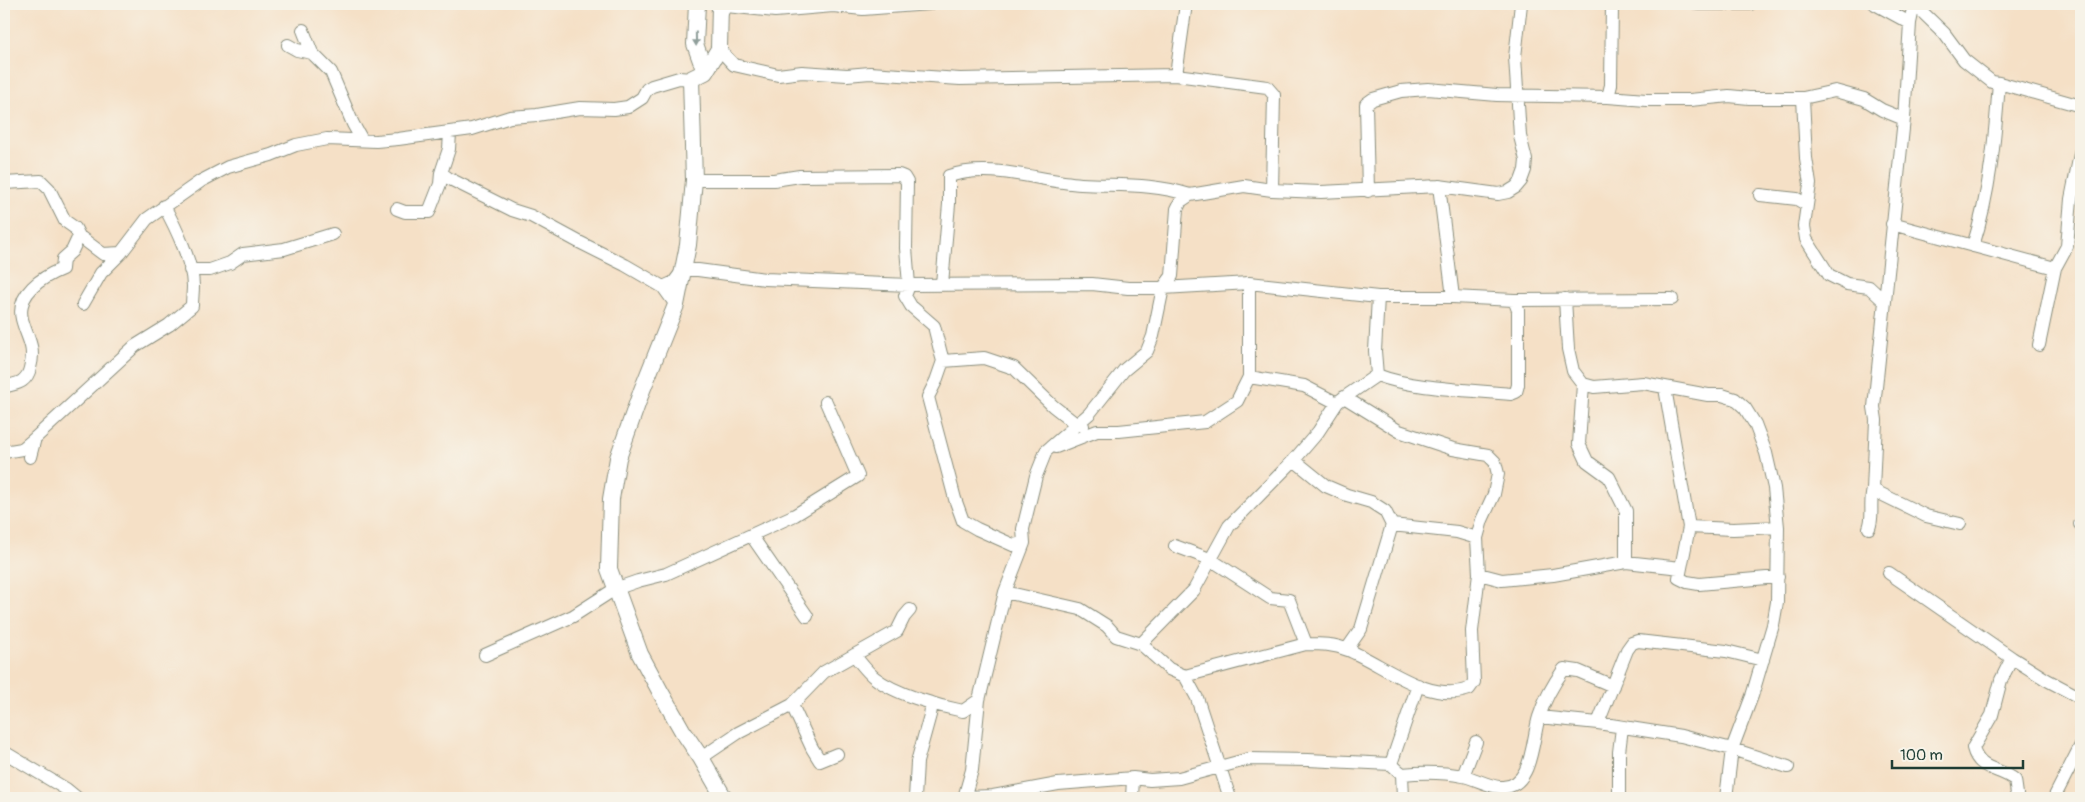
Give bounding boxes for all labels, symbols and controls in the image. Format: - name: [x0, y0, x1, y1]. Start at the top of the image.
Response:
- one-way arrow: [693, 31, 701, 47]
- scale bar: [1892, 737, 2024, 769]
- text: 100 m: [1900, 746, 1943, 765]

